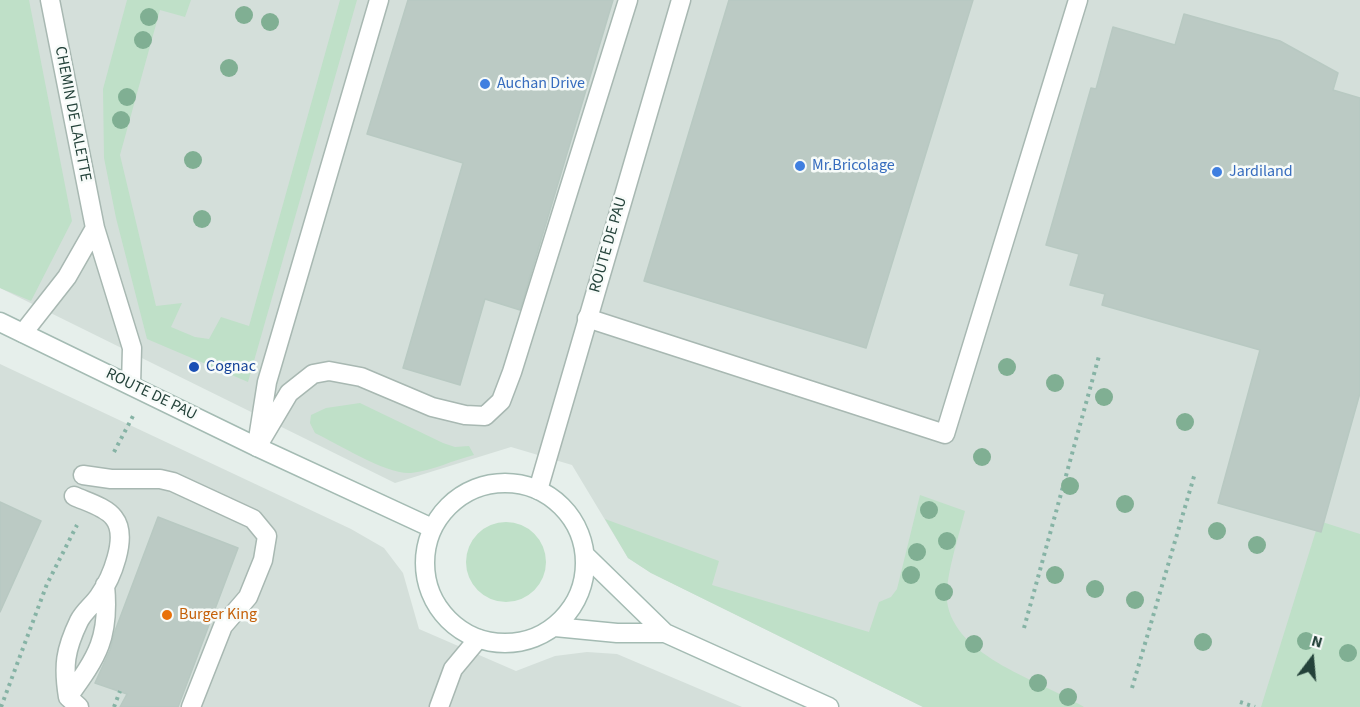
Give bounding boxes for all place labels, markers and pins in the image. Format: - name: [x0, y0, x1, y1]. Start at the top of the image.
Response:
- place label: Auchan Drive: [497, 74, 585, 94]
- marker: Auchan Drive: [478, 77, 492, 91]
- place label: Mr.Bricolage: [812, 156, 895, 176]
- marker: Mr.Bricolage: [793, 159, 807, 173]
- place label: Jardiland: [1229, 162, 1293, 182]
- marker: Jardiland: [1210, 165, 1224, 179]
- place label: Cognac: [206, 357, 256, 377]
- marker: Cognac: [187, 360, 201, 374]
- place label: Burger King: [179, 605, 257, 625]
- marker: Burger King: [160, 608, 174, 622]

